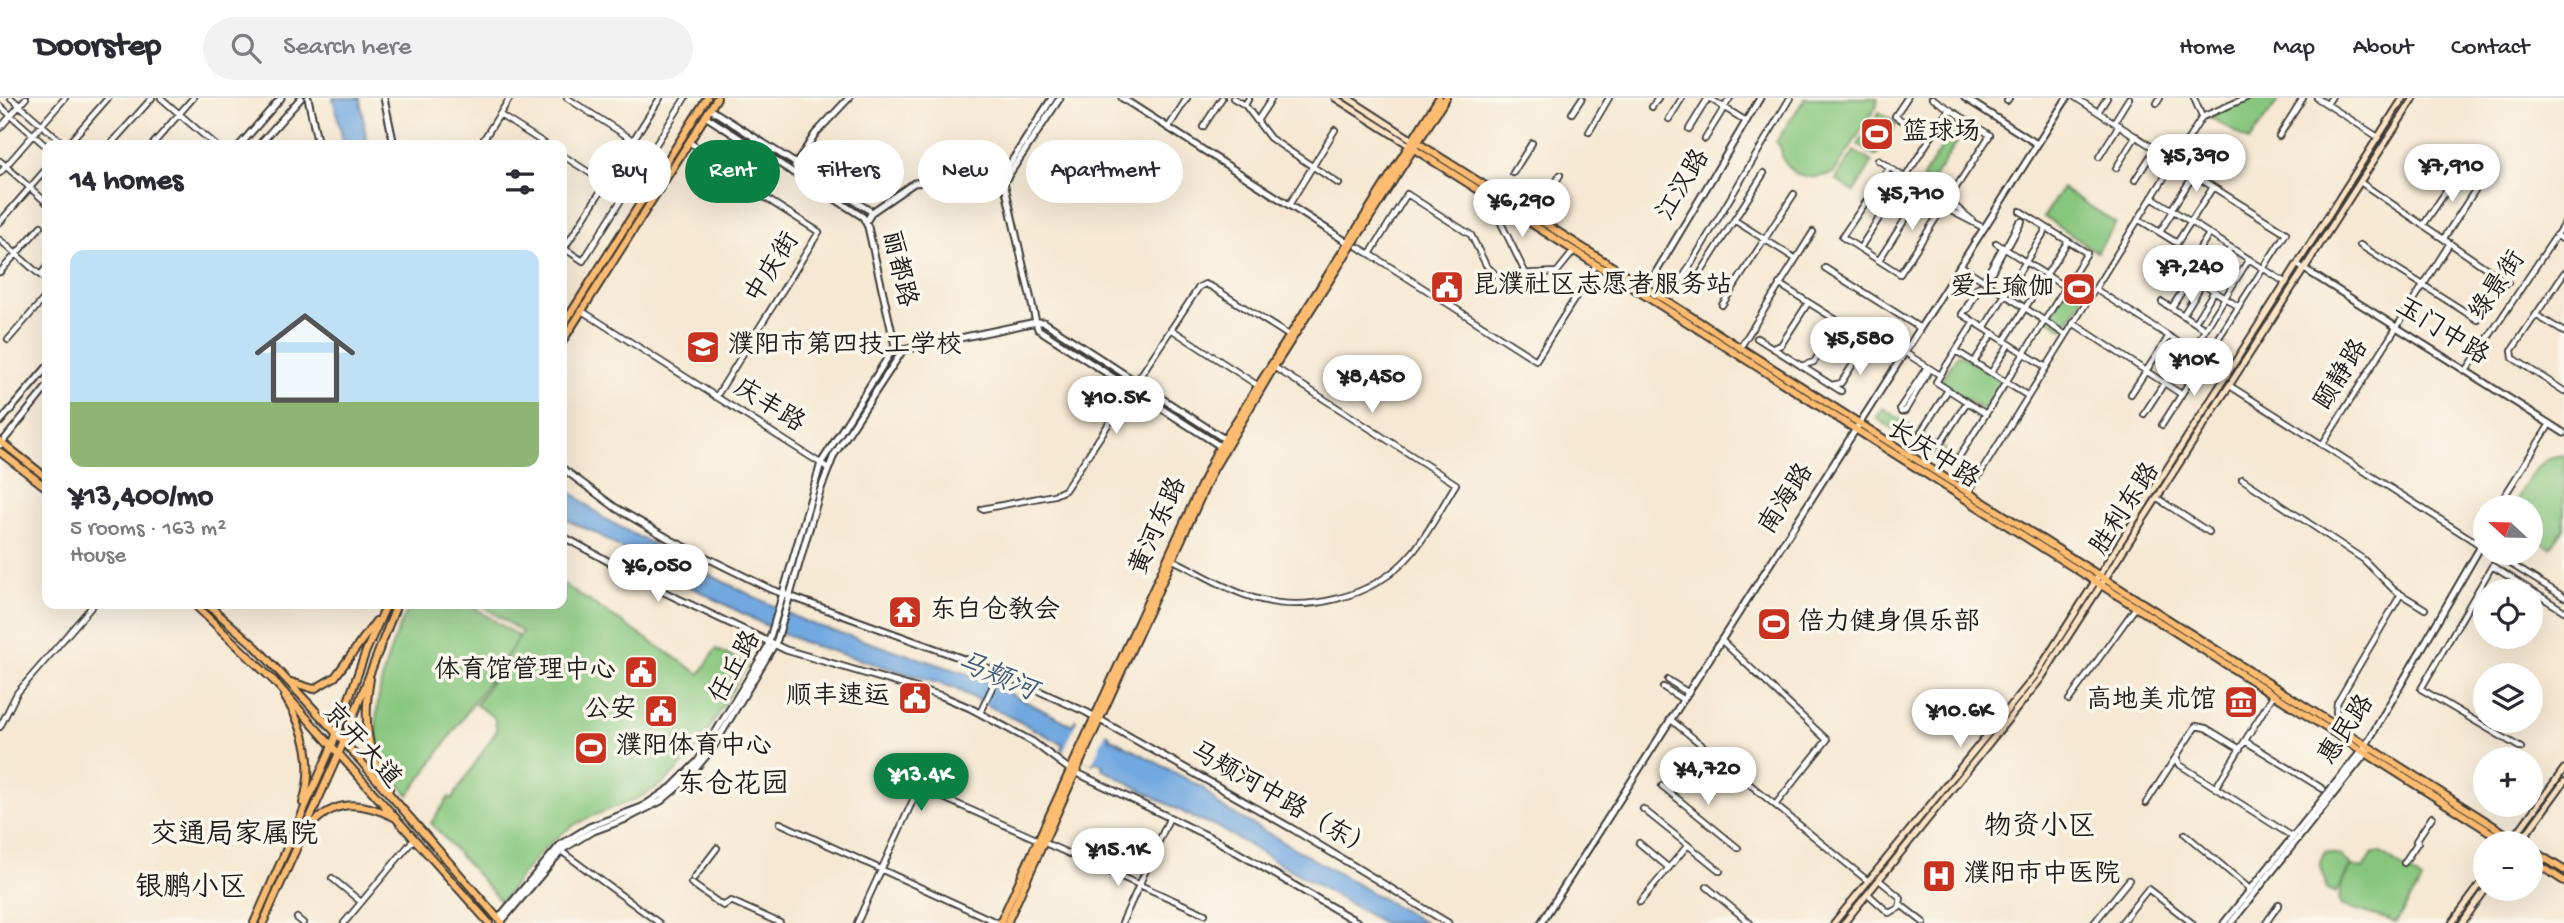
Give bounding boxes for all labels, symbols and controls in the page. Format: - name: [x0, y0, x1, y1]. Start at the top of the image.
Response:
- search box: [203, 17, 693, 80]
- text: Doorstep: [35, 29, 161, 67]
- icon: search: [227, 29, 265, 67]
- text: Search here: [283, 33, 411, 64]
- text: Home: [2179, 34, 2235, 63]
- text: Map: [2273, 34, 2315, 63]
- text: About: [2353, 34, 2413, 63]
- text: Contact: [2451, 34, 2529, 63]
- sports icon: 篮球场: [1858, 115, 1896, 153]
- place label: 篮球场: [1902, 117, 1980, 150]
- pin: ¥5,390: [2139, 134, 2253, 194]
- chip: Buy: [588, 140, 671, 203]
- chip: Rent: [685, 140, 780, 203]
- chip: Filters: [794, 140, 904, 203]
- chip: New: [918, 140, 1012, 203]
- chip: Apartment: [1026, 140, 1183, 203]
- text: ¥5,390: [2163, 143, 2229, 170]
- street label: 江汉路: [1650, 144, 1718, 227]
- pin: ¥7,910: [2395, 144, 2509, 204]
- text: ¥7,910: [2420, 153, 2484, 180]
- icon: filters: [501, 163, 539, 201]
- text: 14 homes: [70, 165, 183, 200]
- pin: ¥5,710: [1855, 172, 1969, 232]
- pin: ¥6,290: [1465, 180, 1579, 239]
- text: ¥5,710: [1880, 181, 1944, 208]
- text: ¥6,290: [1489, 188, 1555, 215]
- street label: 中庆街: [738, 227, 808, 310]
- street label: 丽都路: [873, 227, 923, 310]
- street label: 绿景街: [2463, 245, 2534, 328]
- pin: ¥7,240: [2134, 246, 2248, 305]
- text: ¥7,240: [2158, 254, 2224, 281]
- public building icon: 昆濮社区志愿者服务站: [1428, 268, 1466, 306]
- place label: 昆濮社区志愿者服务站: [1472, 270, 1732, 303]
- sports icon: 爱上瑜伽: [2060, 270, 2098, 308]
- place label: 爱上瑜伽: [1950, 272, 2054, 305]
- street label: 玉门中路: [2389, 291, 2494, 374]
- icon: home: [242, 295, 368, 421]
- pin: ¥5,580: [1803, 317, 1917, 377]
- text: ¥5,580: [1826, 326, 1894, 353]
- school or university icon: 濮阳市第四技工学校: [684, 328, 722, 366]
- place label: 濮阳市第四技工学校: [728, 330, 962, 363]
- street label: 颐静路: [2307, 334, 2377, 417]
- pin: ¥10K: [2153, 338, 2235, 398]
- text: ¥10K: [2171, 347, 2217, 374]
- pin: ¥8,450: [1315, 356, 1429, 415]
- text: ¥8,450: [1339, 364, 1405, 391]
- street label: 庆丰路: [727, 371, 810, 441]
- pin: ¥10.5K: [1059, 376, 1173, 436]
- text: ¥10.5K: [1083, 385, 1149, 412]
- street label: 长庆中路: [1880, 413, 1985, 497]
- street label: 胜利东路: [2084, 457, 2168, 562]
- street label: 南海路: [1752, 458, 1822, 541]
- street label: 黄河东路: [1123, 472, 1195, 581]
- text: ¥13,400/mo: [70, 481, 213, 516]
- north arrow: [2473, 495, 2543, 565]
- map controls: [2473, 495, 2543, 901]
- text: 5 rooms · 163 m²: [70, 516, 226, 543]
- text: House: [70, 543, 126, 570]
- pin: ¥6,050: [601, 545, 715, 604]
- text: ¥6,050: [624, 553, 692, 580]
- button: locate: [2473, 579, 2543, 649]
- temple icon: 东白仓教会: [886, 593, 924, 631]
- place label: 东白仓教会: [930, 595, 1060, 628]
- sports icon: 倍力健身俱乐部: [1755, 605, 1793, 643]
- place label: 倍力健身俱乐部: [1798, 607, 1980, 640]
- street label: 任丘路: [703, 625, 769, 710]
- water label: 马颊河: [951, 645, 1045, 711]
- public building icon: 体育馆管理中心: [622, 653, 660, 691]
- place label: 体育馆管理中心: [434, 655, 616, 688]
- button: layers: [2473, 663, 2543, 733]
- public building icon: 顺丰速运: [896, 679, 934, 717]
- place label: 顺丰速运: [786, 681, 890, 714]
- museum icon: 高地美术馆: [2222, 683, 2260, 721]
- place label: 高地美术馆: [2086, 685, 2216, 718]
- street label: 惠民路: [2312, 689, 2383, 772]
- pin: ¥10.6K: [1903, 690, 2017, 749]
- public building icon: 公安: [642, 692, 680, 730]
- place label: 公安: [584, 694, 636, 727]
- street label: 京开大道: [314, 697, 408, 796]
- text: ¥10.6K: [1928, 698, 1992, 725]
- sports icon: 濮阳体育中心: [572, 729, 610, 767]
- place label: 濮阳体育中心: [616, 731, 772, 764]
- street label: 马颊河中路（东）: [1183, 735, 1380, 867]
- button: +: [2473, 747, 2543, 817]
- pin: ¥4,720: [1651, 748, 1765, 807]
- pin: ¥13.4K: [864, 754, 978, 813]
- text: ¥4,720: [1675, 756, 1741, 783]
- text: ¥13.4K: [890, 762, 952, 789]
- district label: 东仓花园: [677, 769, 789, 803]
- district label: 物资小区: [1984, 810, 2096, 845]
- district label: 交通局家属院: [150, 819, 318, 853]
- pin: ¥15.1K: [1061, 828, 1175, 888]
- button: −: [2473, 831, 2543, 901]
- text: ¥15.1K: [1087, 837, 1149, 864]
- hospital icon: 濮阳市中医院: [1920, 857, 1958, 895]
- place label: 濮阳市中医院: [1964, 859, 2120, 892]
- district label: 银鹏小区: [135, 871, 247, 906]

